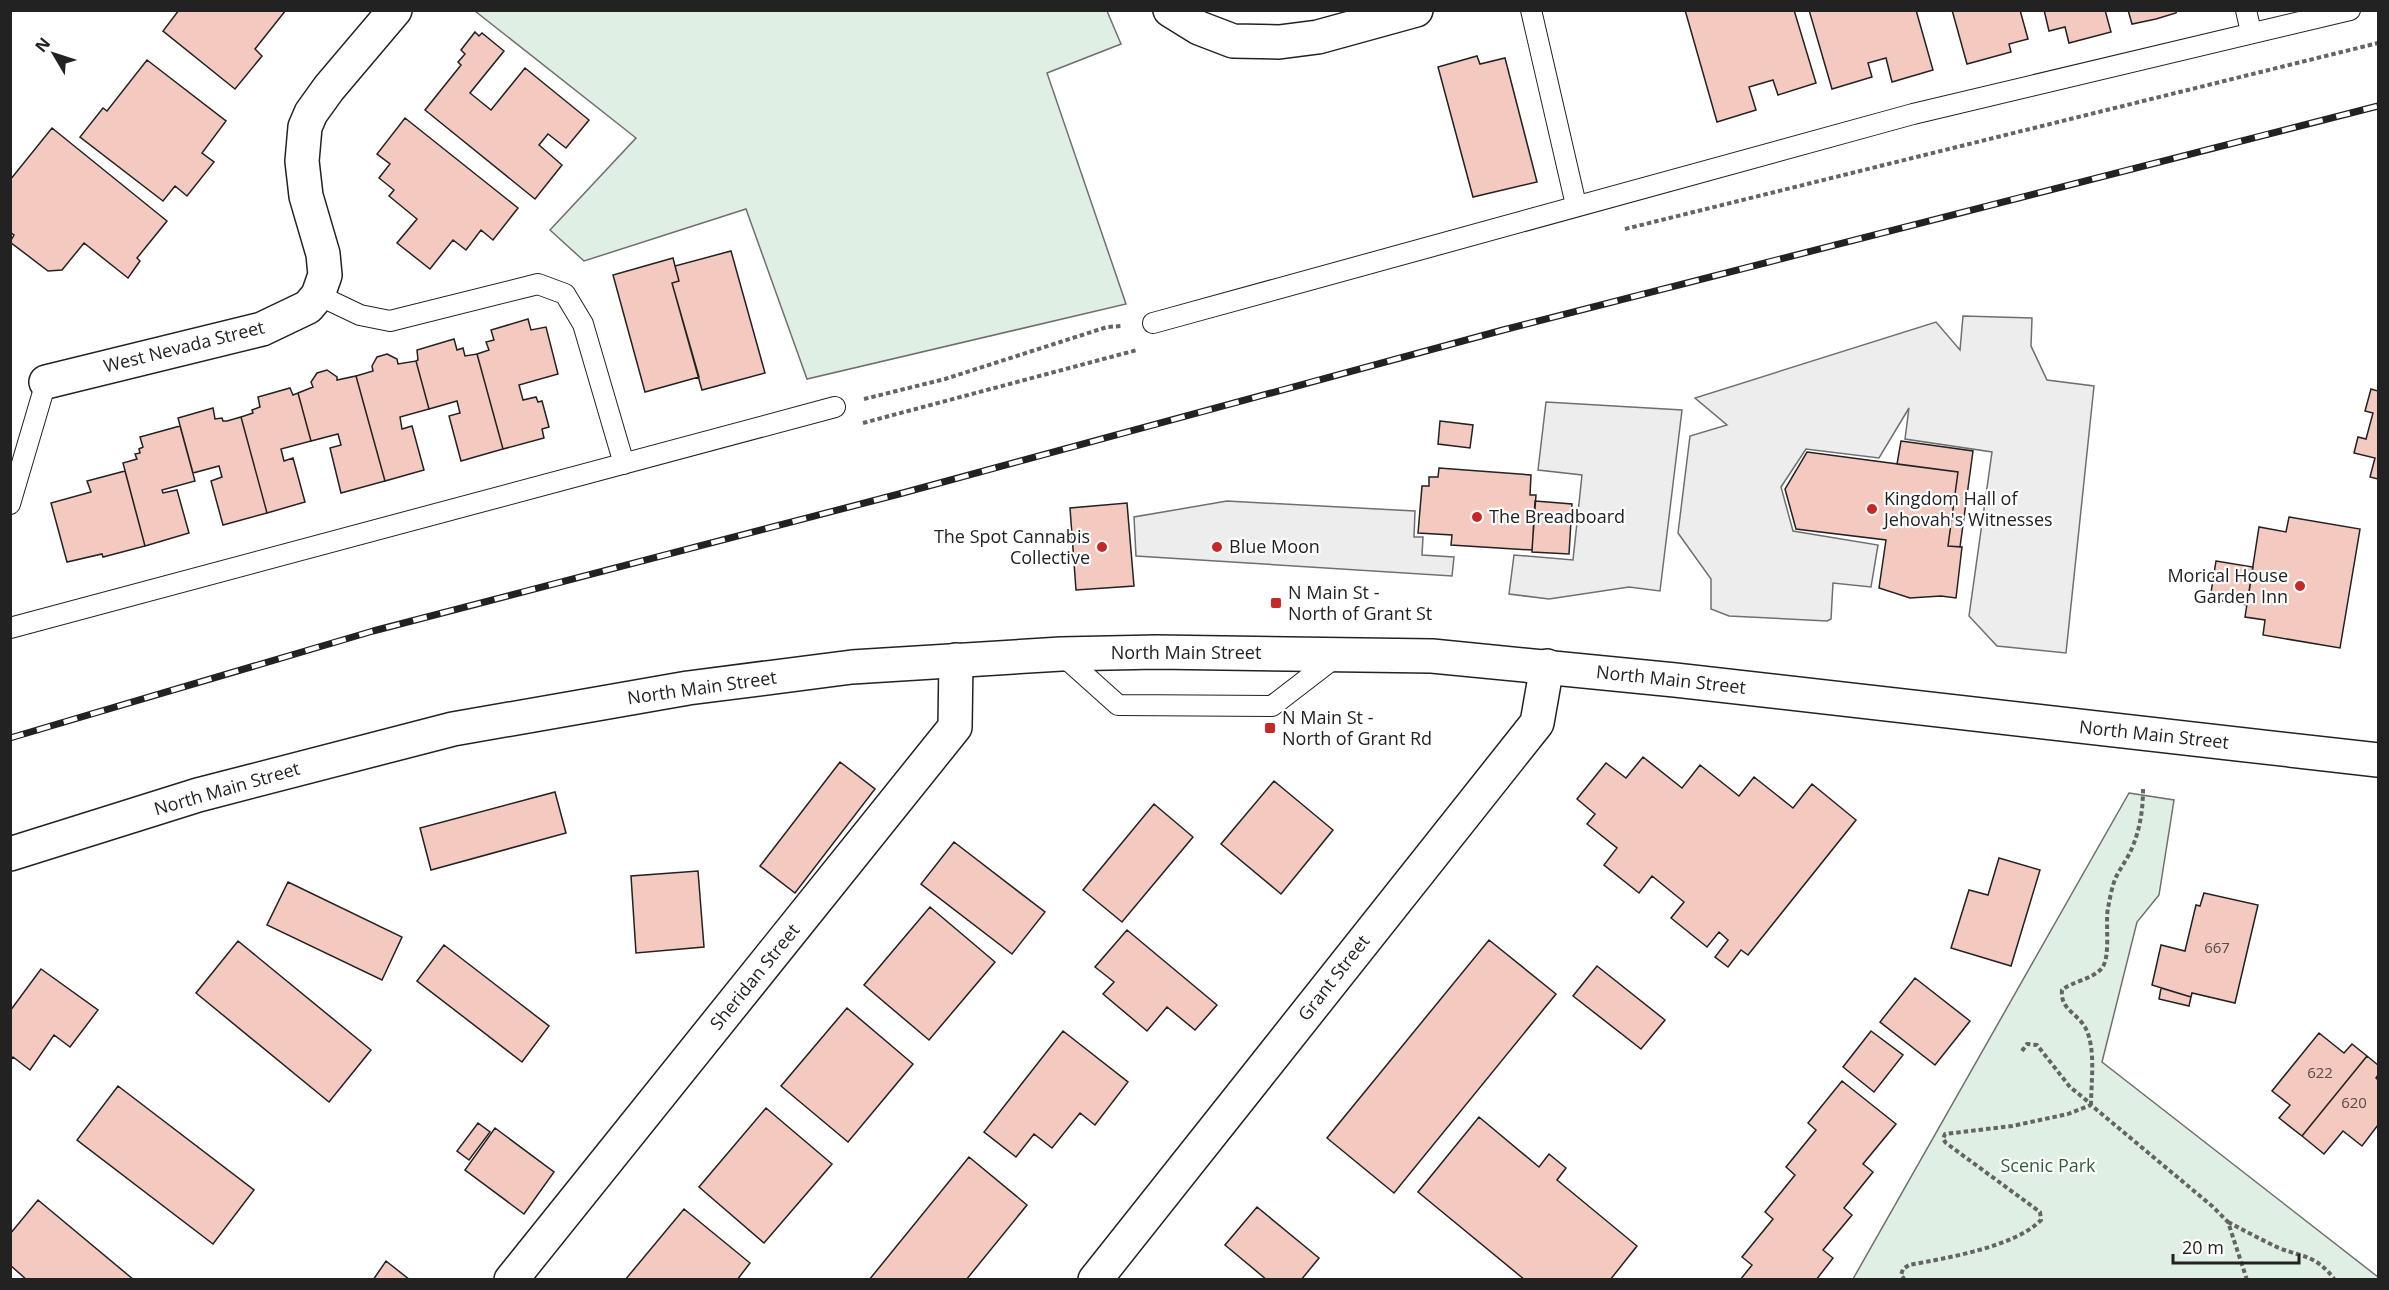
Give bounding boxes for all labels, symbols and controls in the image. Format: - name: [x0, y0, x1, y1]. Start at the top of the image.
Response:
- north arrow: [24, 24, 84, 84]
- text: N: [30, 33, 55, 57]
- street label: West Nevada Street: [101, 314, 267, 378]
- place label: Kingdom Hall of Jehovah's Witnesses: [1882, 486, 2053, 531]
- marker: Kingdom Hall of Jehovah's Witnesses: [1865, 502, 1879, 516]
- place label: The Breadboard: [1489, 504, 1625, 528]
- marker: The Breadboard: [1470, 510, 1484, 524]
- place label: The Spot Cannabis Collective: [934, 524, 1090, 569]
- place label: Blue Moon: [1229, 534, 1320, 558]
- marker: The Spot Cannabis Collective: [1095, 540, 1109, 554]
- marker: Blue Moon: [1210, 540, 1224, 554]
- place label: Morical House Garden Inn: [2167, 563, 2288, 608]
- marker: Morical House Garden Inn: [2293, 579, 2307, 593]
- place label: N Main St - North of Grant St: [1288, 580, 1432, 625]
- marker: N Main St - North of Grant St: [1269, 596, 1283, 610]
- street label: North Main Street: [1111, 640, 1261, 664]
- street label: North Main Street: [1595, 659, 1747, 699]
- street label: North Main Street: [626, 665, 778, 709]
- place label: N Main St - North of Grant Rd: [1282, 705, 1432, 750]
- street label: North Main Street: [2078, 714, 2230, 754]
- marker: N Main St - North of Grant Rd: [1263, 721, 1277, 735]
- street label: North Main Street: [151, 756, 302, 820]
- street label: Sheridan Street: [704, 918, 804, 1034]
- street label: Grant Street: [1292, 929, 1374, 1025]
- house number: 667: [2204, 937, 2230, 957]
- house number: 622: [2307, 1062, 2333, 1082]
- house number: 620: [2341, 1092, 2367, 1112]
- park label: Scenic Park: [2000, 1153, 2096, 1177]
- scale bar: [2173, 1227, 2299, 1265]
- text: 20 m: [2182, 1235, 2224, 1259]

